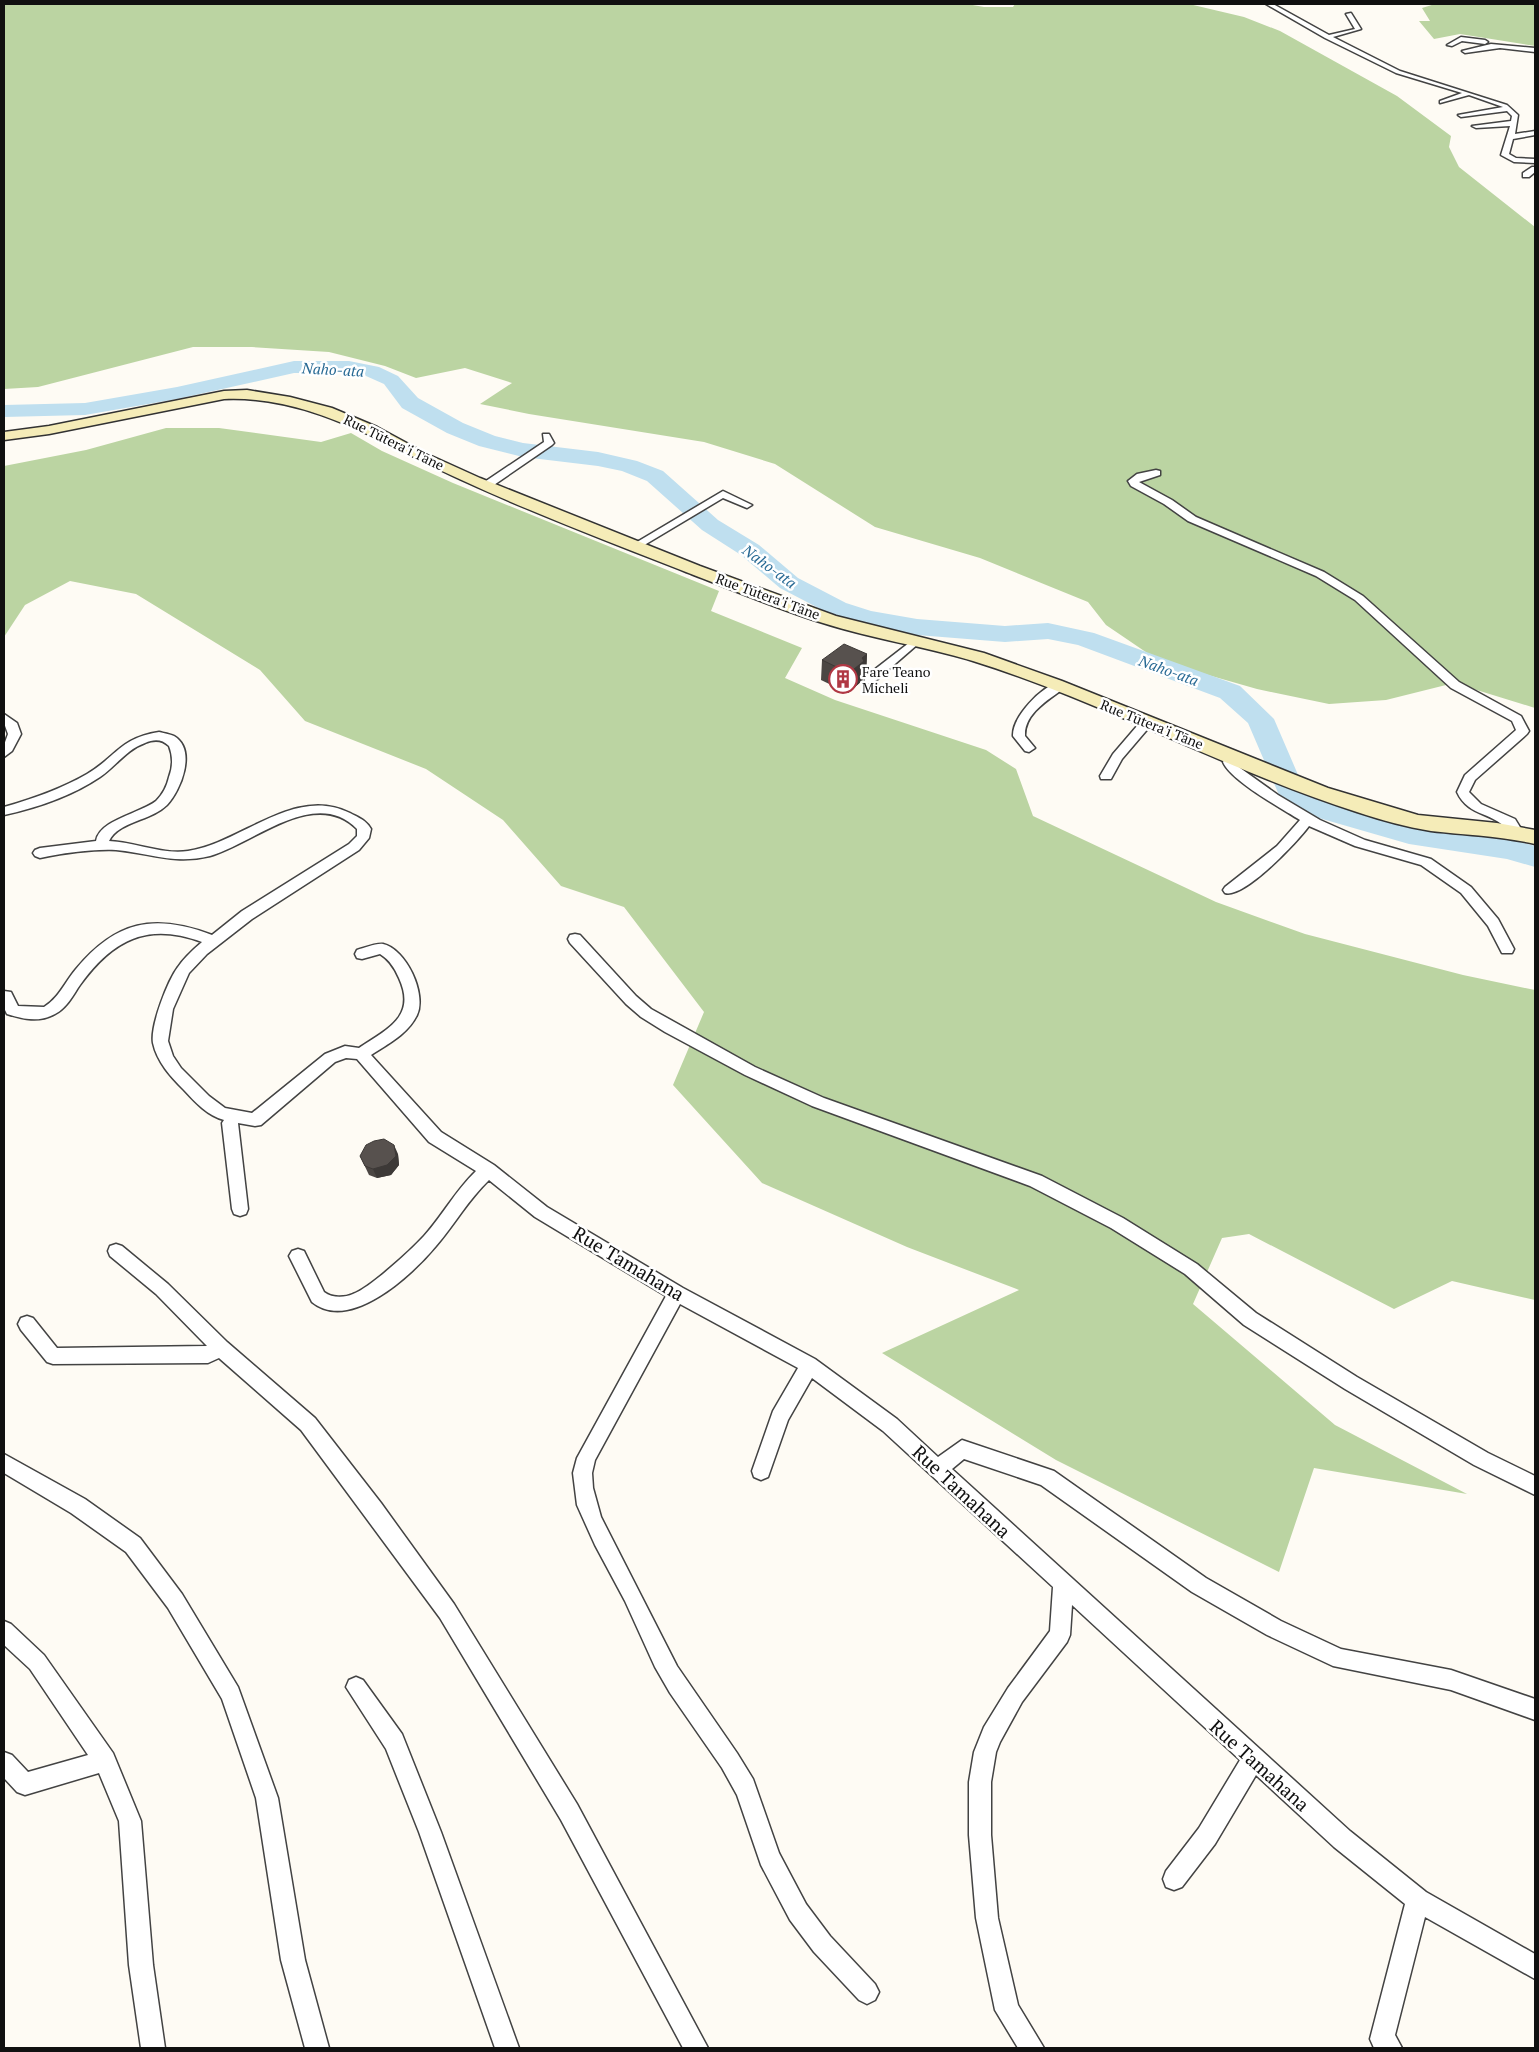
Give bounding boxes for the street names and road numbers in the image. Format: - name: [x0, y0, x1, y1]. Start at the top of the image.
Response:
- street label: Rue Tūtera'i Tāne: [341, 409, 447, 475]
- street label: Rue Tūtera'i Tāne: [713, 568, 823, 624]
- street label: Rue Tūtera'i Tāne: [1098, 695, 1206, 753]
- street label: Rue Tamahana: [569, 1220, 690, 1306]
- street label: Rue Tamahana: [908, 1439, 1017, 1543]
- street label: Rue Tamahana: [1205, 1714, 1315, 1817]

